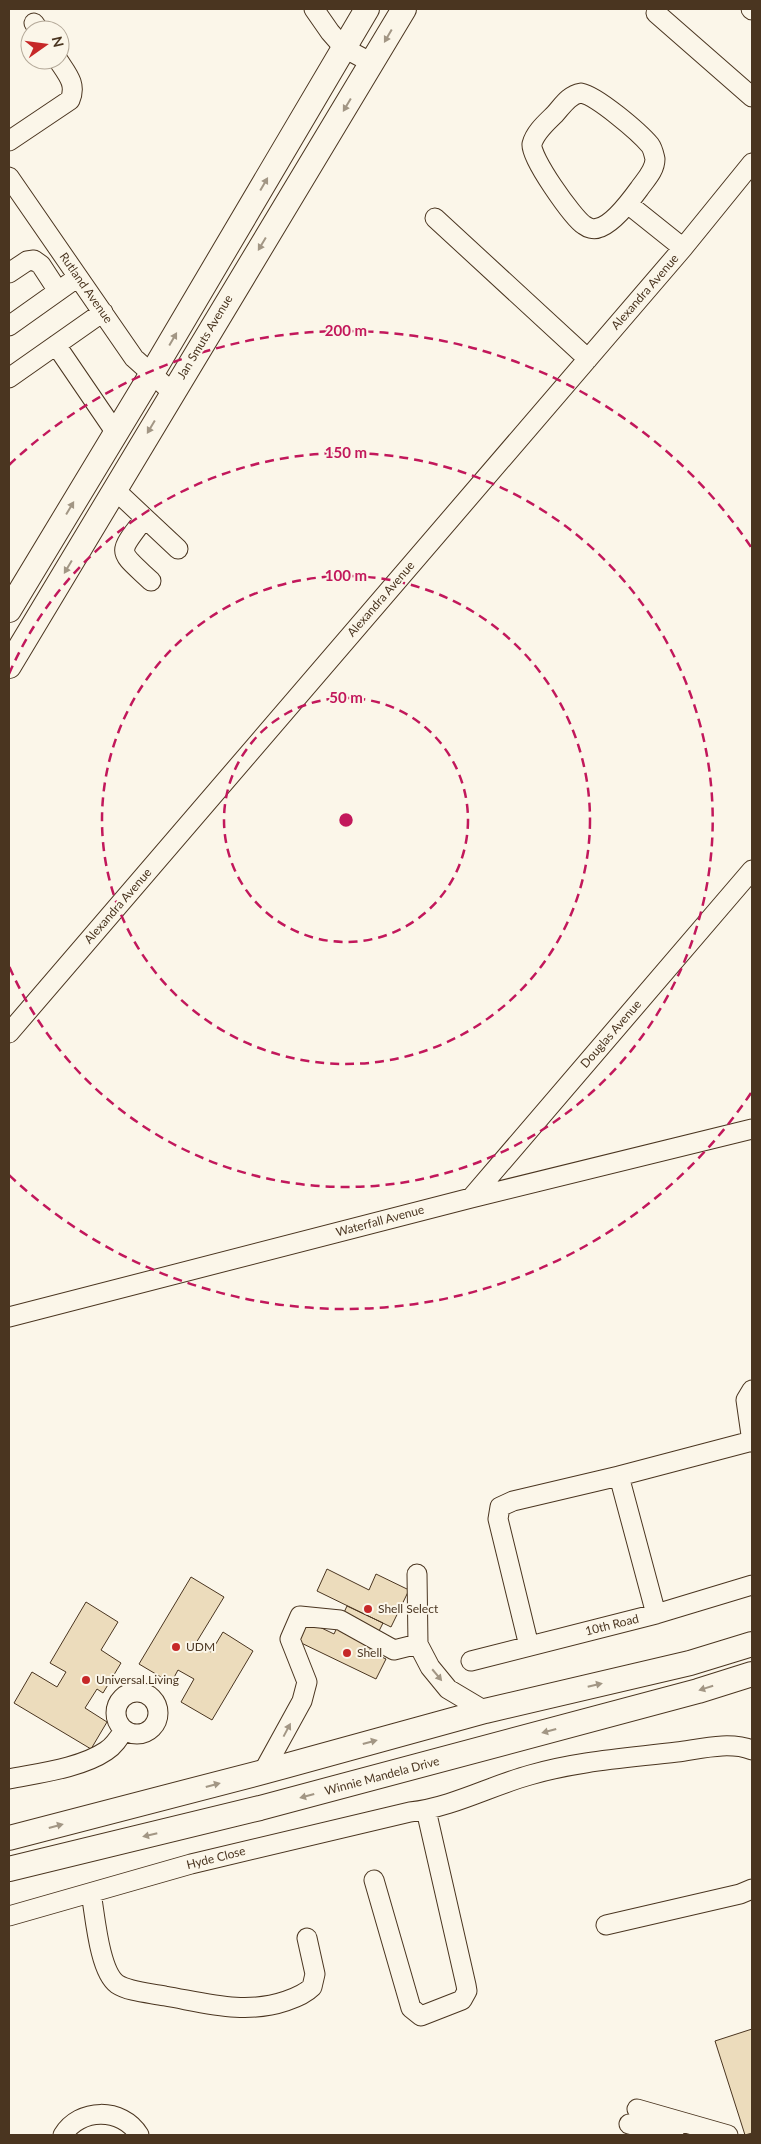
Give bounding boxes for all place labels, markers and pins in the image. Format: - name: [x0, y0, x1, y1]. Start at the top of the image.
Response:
- centre of rings: [337, 811, 355, 829]
- place label: Shell Select: [378, 1601, 439, 1616]
- marker: Shell Select: [362, 1603, 374, 1615]
- place label: UDM: [186, 1639, 215, 1654]
- marker: UDM: [170, 1641, 182, 1653]
- place label: Shell: [357, 1645, 382, 1660]
- marker: Shell: [341, 1647, 353, 1659]
- place label: Universal Living: [96, 1672, 179, 1687]
- marker: Universal Living: [80, 1674, 92, 1686]

